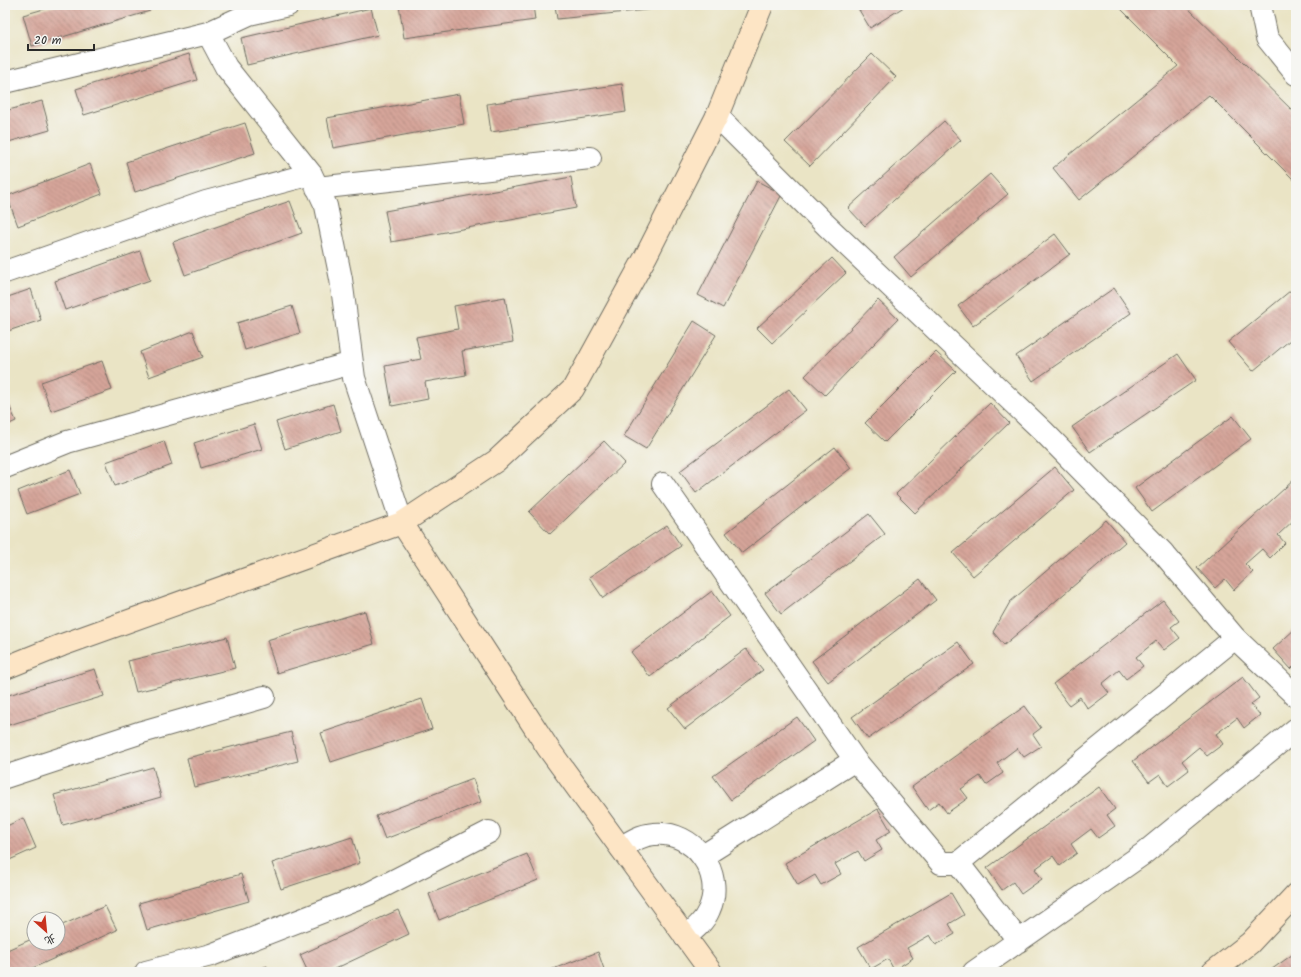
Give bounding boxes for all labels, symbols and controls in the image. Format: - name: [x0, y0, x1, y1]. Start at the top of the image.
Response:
- scale bar: [28, 26, 94, 52]
- text: 20 m: [34, 31, 62, 50]
- north arrow: [26, 911, 66, 951]
- text: 北: [41, 929, 59, 950]

